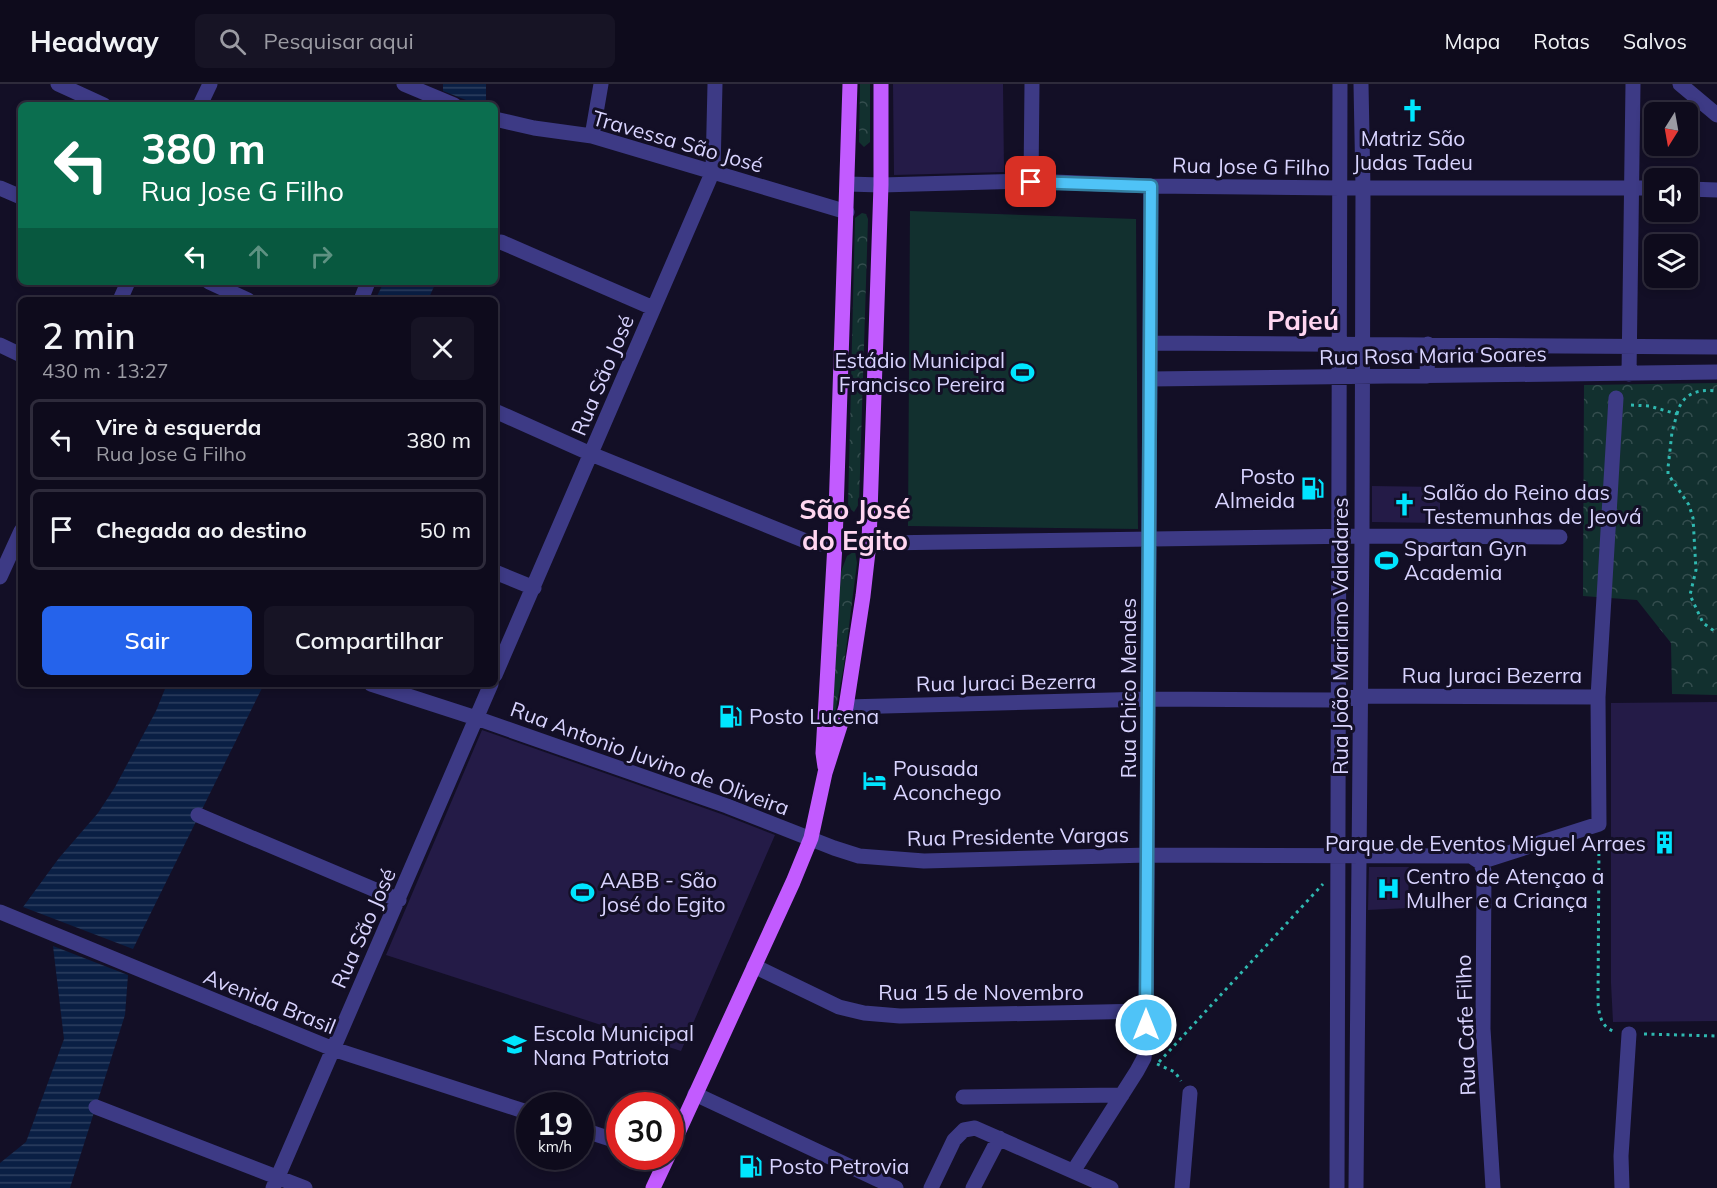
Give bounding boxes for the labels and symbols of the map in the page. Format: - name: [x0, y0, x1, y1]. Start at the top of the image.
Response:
- church icon: Matriz São Judas Tadeu: [1400, 97, 1426, 123]
- north arrow: [1644, 102, 1698, 156]
- street label: Travessa São José: [590, 104, 766, 178]
- place label: Matriz São Judas Tadeu: [1353, 125, 1473, 175]
- street label: Rua Jose G Filho: [1172, 152, 1330, 180]
- pin: [1005, 156, 1056, 207]
- district label: Pajeú: [1267, 303, 1339, 337]
- street label: Rua São José: [565, 311, 639, 439]
- street label: Rua Rosa Maria Soares: [1319, 340, 1547, 370]
- place label: Estádio Municipal Francisco Pereira: [834, 347, 1005, 397]
- sports icon: Estádio Municipal Francisco Pereira: [1010, 359, 1036, 385]
- place label: Posto Almeida: [1215, 463, 1295, 513]
- fuel station icon: Posto Almeida: [1300, 475, 1326, 501]
- place label: Salão do Reino das Testemunhas de Jeová: [1423, 479, 1642, 529]
- church icon: Salão do Reino das Testemunhas de Jeová: [1392, 491, 1418, 517]
- district label: São José do Egito: [799, 492, 911, 557]
- street label: Rua João Mariano Valadares: [1327, 497, 1353, 775]
- place label: Spartan Gyn Academia: [1404, 535, 1527, 585]
- sports icon: Spartan Gyn Academia: [1373, 547, 1399, 573]
- street label: Rua Chico Mendes: [1115, 598, 1141, 778]
- street label: Rua Juraci Bezerra: [1402, 662, 1582, 688]
- street label: Rua Juraci Bezerra: [916, 667, 1096, 697]
- street label: Rua Antonio Juvino de Oliveira: [507, 695, 793, 821]
- fuel station icon: Posto Lucena: [718, 703, 744, 729]
- place label: Posto Lucena: [749, 703, 879, 729]
- place label: Pousada Aconchego: [893, 755, 1002, 805]
- hotel icon: Pousada Aconchego: [862, 767, 888, 793]
- street label: Rua Presidente Vargas: [907, 821, 1129, 851]
- place label: Parque de Eventos Miguel Arraes: [1325, 830, 1646, 856]
- building icon: Parque de Eventos Miguel Arraes: [1651, 830, 1677, 856]
- place label: Centro de Atençao a Mulher e a Criança: [1406, 863, 1604, 913]
- street label: Rua São José: [325, 864, 401, 992]
- place label: AABB - São José do Egito: [600, 867, 725, 917]
- hospital icon: Centro de Atençao a Mulher e a Criança: [1375, 875, 1401, 901]
- sports icon: AABB - São José do Egito: [569, 879, 595, 905]
- street label: Rua Cafe Filho: [1450, 954, 1480, 1096]
- street label: Avenida Brasil: [200, 963, 340, 1039]
- street label: Rua 15 de Novembro: [878, 979, 1084, 1005]
- position arrow: [1114, 993, 1178, 1057]
- place label: Escola Municipal Nana Patriota: [533, 1020, 694, 1070]
- school or university icon: Escola Municipal Nana Patriota: [502, 1032, 528, 1058]
- speed limit sign: 30: [606, 1092, 684, 1170]
- fuel station icon: Posto Petrovia: [738, 1153, 764, 1179]
- place label: Posto Petrovia: [769, 1153, 909, 1179]

